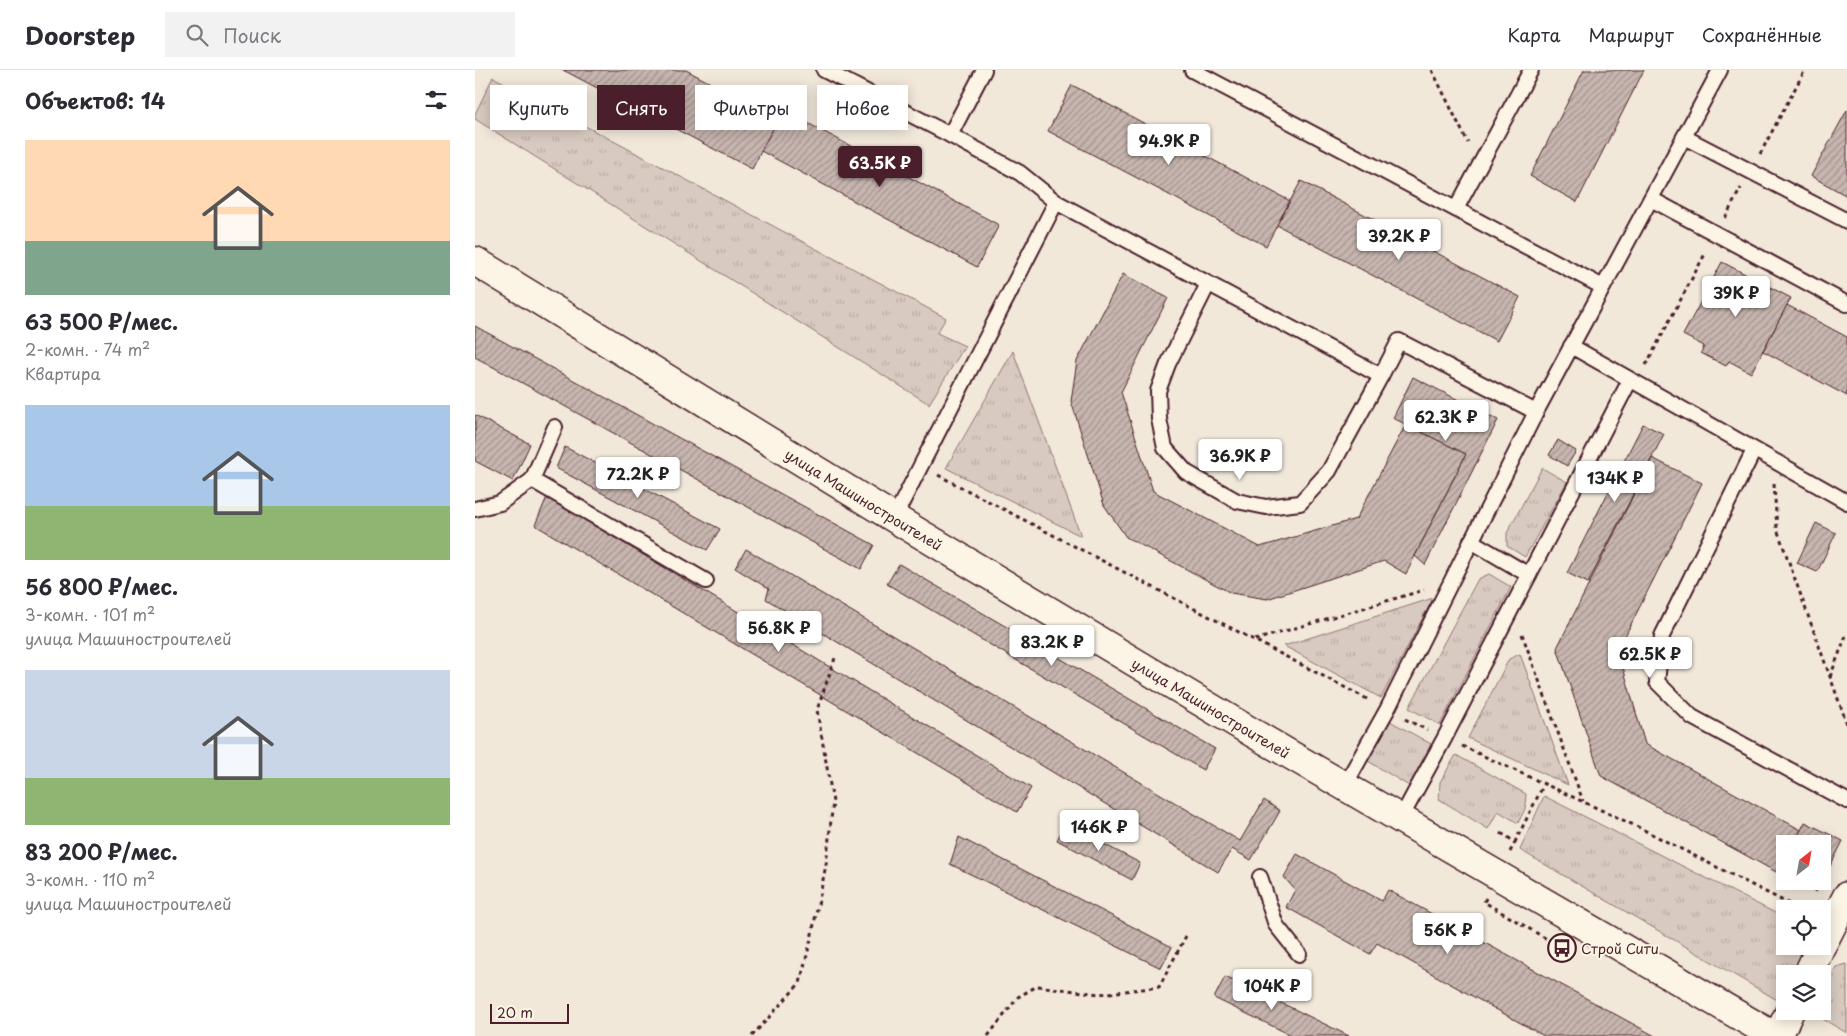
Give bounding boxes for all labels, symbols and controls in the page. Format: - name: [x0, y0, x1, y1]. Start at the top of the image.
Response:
- search box: [165, 12, 515, 57]
- text: Doorstep: [25, 17, 135, 53]
- icon: search: [183, 21, 211, 49]
- text: Поиск: [223, 21, 281, 49]
- text: Карта: [1508, 21, 1560, 48]
- text: Маршрут: [1588, 21, 1674, 48]
- text: Сохранённые: [1702, 21, 1822, 48]
- text: Объектов: 14: [25, 84, 165, 116]
- chip: Купить: [490, 85, 587, 130]
- chip: Снять: [597, 85, 685, 130]
- chip: Фильтры: [695, 85, 807, 130]
- chip: Новое: [817, 85, 908, 130]
- icon: filters: [422, 86, 450, 114]
- pin: 94.9K ₽: [1123, 124, 1215, 166]
- text: 94.9K ₽: [1138, 128, 1200, 152]
- pin: 63.5K ₽: [834, 146, 926, 188]
- text: 63.5K ₽: [849, 150, 911, 174]
- icon: home: [193, 173, 283, 263]
- pin: 39.2K ₽: [1353, 218, 1445, 261]
- text: 39.2K ₽: [1368, 223, 1430, 247]
- pin: 39K ₽: [1701, 276, 1771, 318]
- text: 39K ₽: [1713, 280, 1759, 304]
- text: 63 500 ₽/мес.: [25, 305, 178, 337]
- text: 2-комн. · 74 m²: [25, 337, 150, 361]
- text: Квартира: [25, 361, 100, 385]
- pin: 62.3K ₽: [1400, 400, 1492, 442]
- text: 62.3K ₽: [1415, 404, 1477, 428]
- icon: home: [193, 438, 283, 528]
- pin: 36.9K ₽: [1194, 438, 1286, 481]
- street label: улица Машиностроителей: [781, 443, 947, 555]
- text: 36.9K ₽: [1209, 443, 1271, 467]
- pin: 72.2K ₽: [592, 456, 684, 499]
- pin: 134K ₽: [1574, 460, 1656, 503]
- text: 72.2K ₽: [607, 461, 669, 485]
- text: 134K ₽: [1587, 465, 1643, 489]
- text: 56 800 ₽/мес.: [25, 570, 178, 602]
- text: 3-комн. · 101 m²: [25, 602, 155, 626]
- pin: 56.8K ₽: [733, 610, 825, 653]
- text: 56.8K ₽: [748, 615, 810, 639]
- pin: 83.2K ₽: [1006, 624, 1098, 667]
- text: улица Машиностроителей: [25, 626, 232, 650]
- text: 83.2K ₽: [1020, 629, 1084, 653]
- pin: 62.5K ₽: [1604, 636, 1696, 679]
- text: 62.5K ₽: [1619, 641, 1681, 665]
- street label: улица Машиностроителей: [1128, 652, 1294, 763]
- icon: home: [193, 703, 283, 793]
- pin: 146K ₽: [1058, 810, 1140, 852]
- text: 146K ₽: [1071, 814, 1127, 838]
- text: 83 200 ₽/мес.: [25, 835, 177, 867]
- north arrow: [1776, 835, 1831, 890]
- map controls: [1776, 835, 1831, 1020]
- text: 3-комн. · 110 m²: [25, 867, 155, 891]
- text: улица Машиностроителей: [25, 891, 232, 915]
- button: locate: [1776, 900, 1831, 955]
- pin: 56K ₽: [1413, 912, 1483, 955]
- text: 56K ₽: [1424, 917, 1472, 941]
- bus stop icon: Строй Сити: [1547, 933, 1577, 963]
- place label: Строй Сити: [1581, 938, 1659, 959]
- button: layers: [1776, 965, 1831, 1020]
- pin: 104K ₽: [1231, 968, 1313, 1011]
- text: 104K ₽: [1244, 973, 1300, 997]
- scale bar: [490, 1001, 569, 1024]
- text: 20 m: [497, 1002, 533, 1023]

